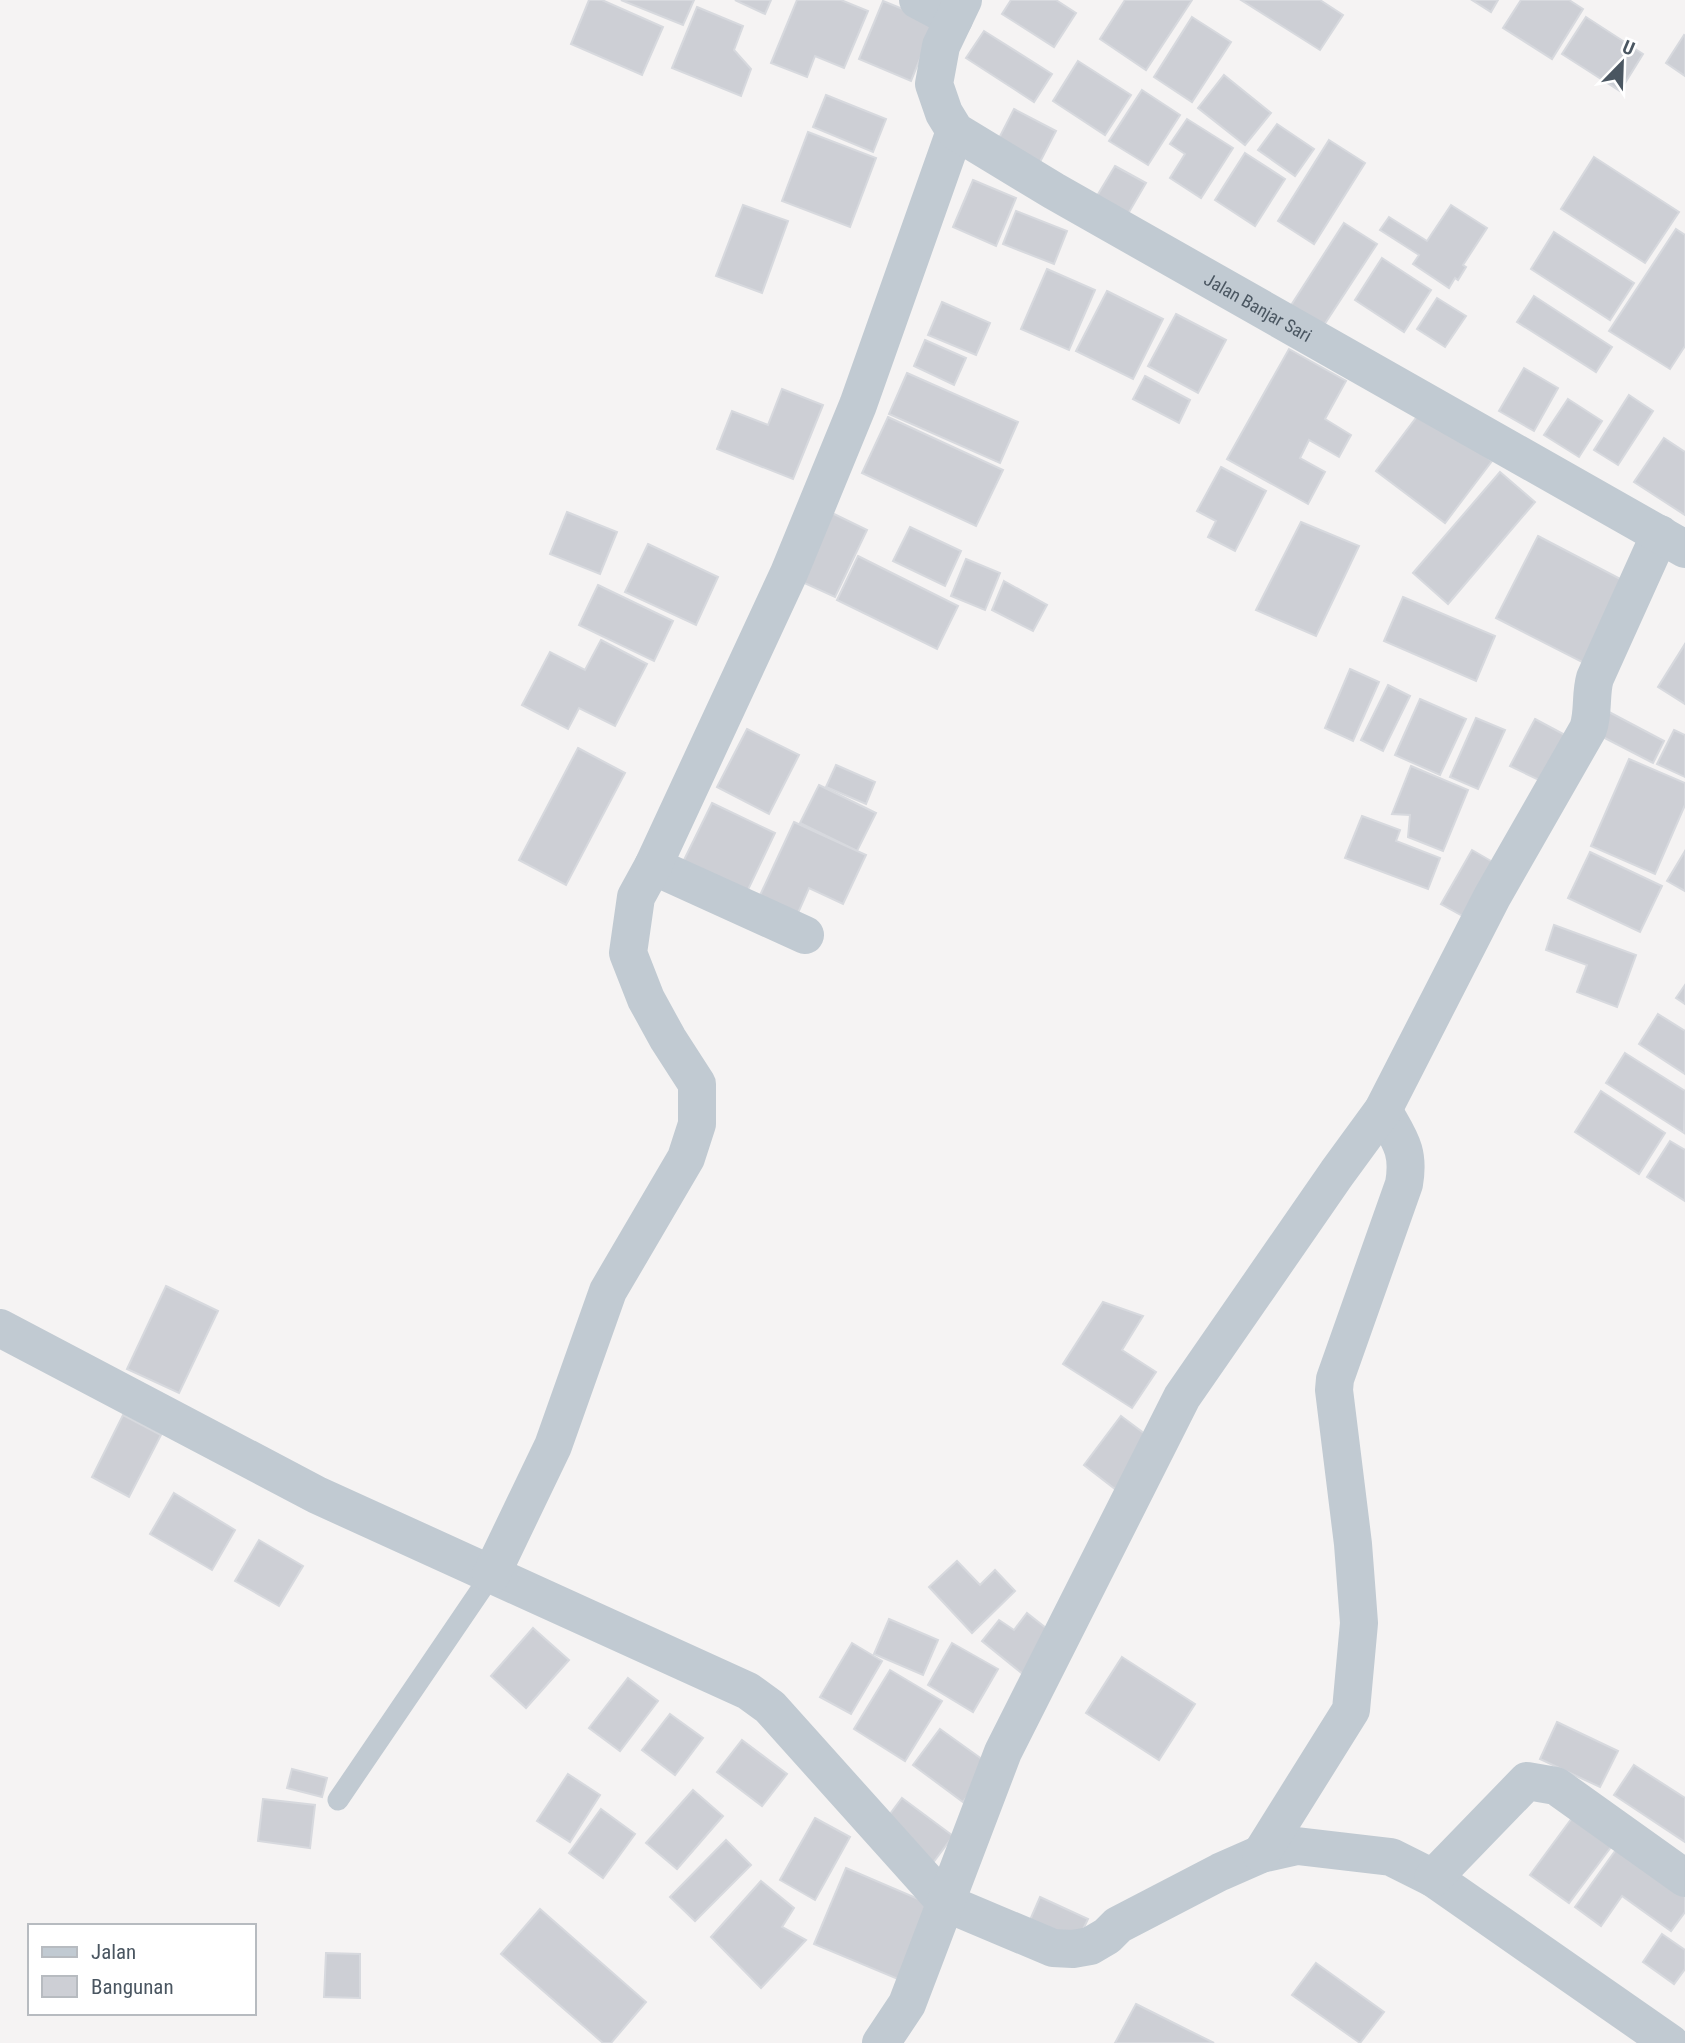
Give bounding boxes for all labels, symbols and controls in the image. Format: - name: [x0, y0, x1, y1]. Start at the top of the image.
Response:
- north arrow: [1587, 28, 1657, 98]
- text: U: [1619, 35, 1638, 61]
- street label: Jalan Banjar Sari: [1201, 268, 1316, 346]
- legend: [28, 1924, 256, 2015]
- text: Jalan: [91, 1940, 136, 1964]
- text: Bangunan: [91, 1975, 174, 1999]

